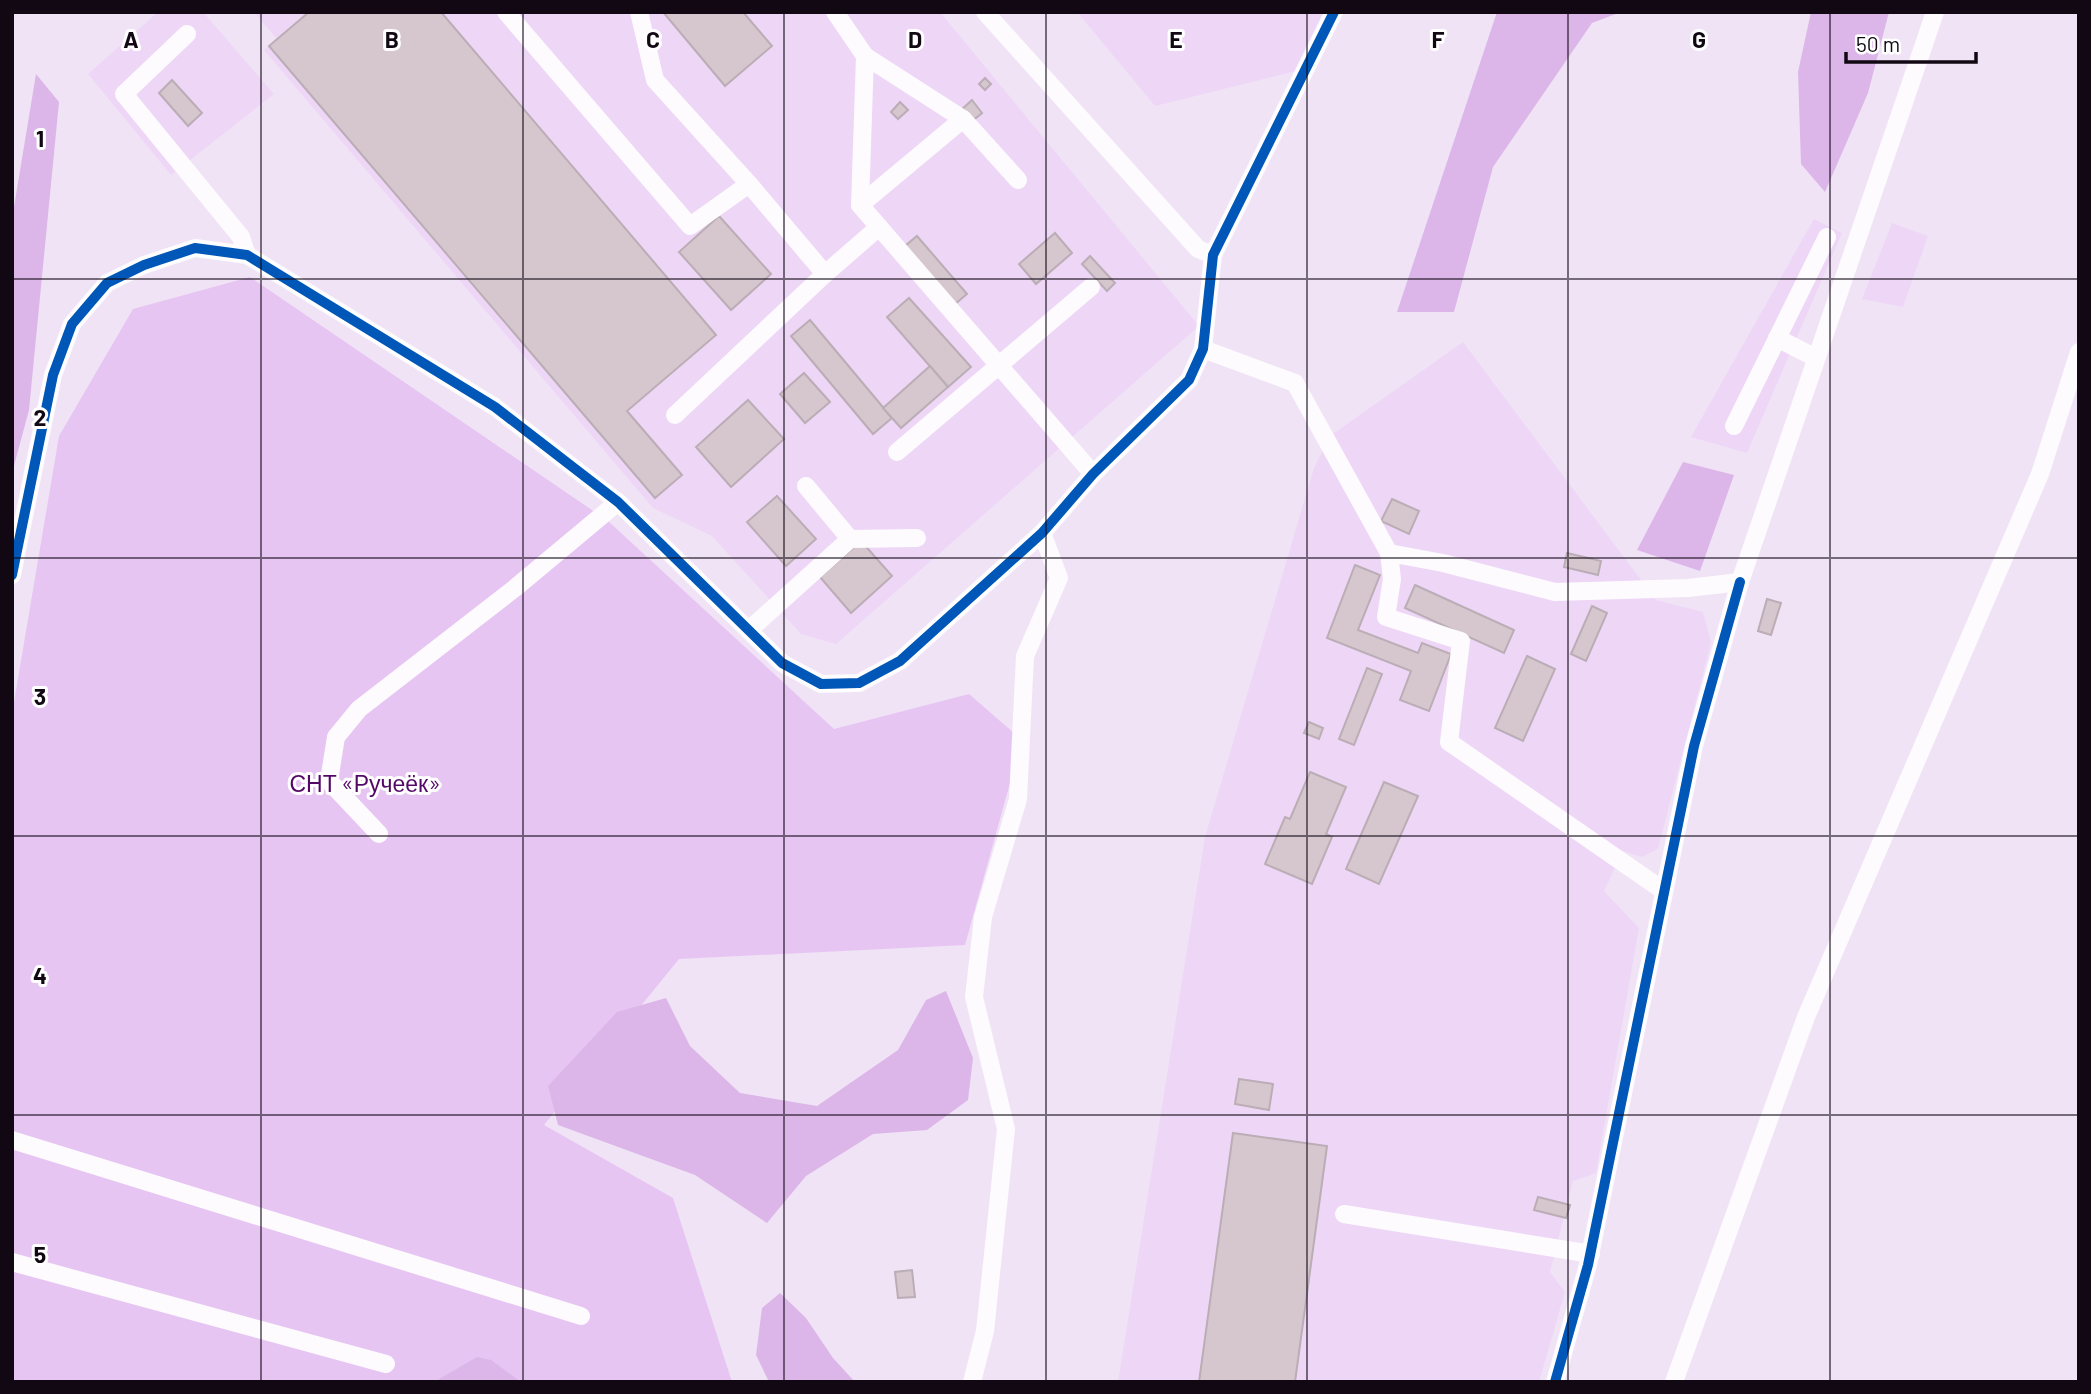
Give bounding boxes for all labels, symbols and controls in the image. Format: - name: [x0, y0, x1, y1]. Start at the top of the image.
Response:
- scale bar: [1846, 21, 1976, 65]
- text: A: [123, 25, 139, 53]
- text: B: [385, 25, 399, 53]
- text: C: [646, 25, 660, 53]
- text: D: [908, 25, 922, 53]
- text: E: [1169, 25, 1183, 53]
- text: F: [1432, 25, 1445, 53]
- text: G: [1692, 25, 1706, 53]
- text: 50 m: [1856, 31, 1900, 56]
- text: 1: [36, 124, 44, 152]
- text: 2: [34, 403, 46, 431]
- text: 3: [34, 682, 46, 710]
- park label: СНТ «Ручеёк»: [289, 769, 441, 797]
- text: 4: [33, 961, 47, 989]
- text: 5: [34, 1240, 46, 1268]

